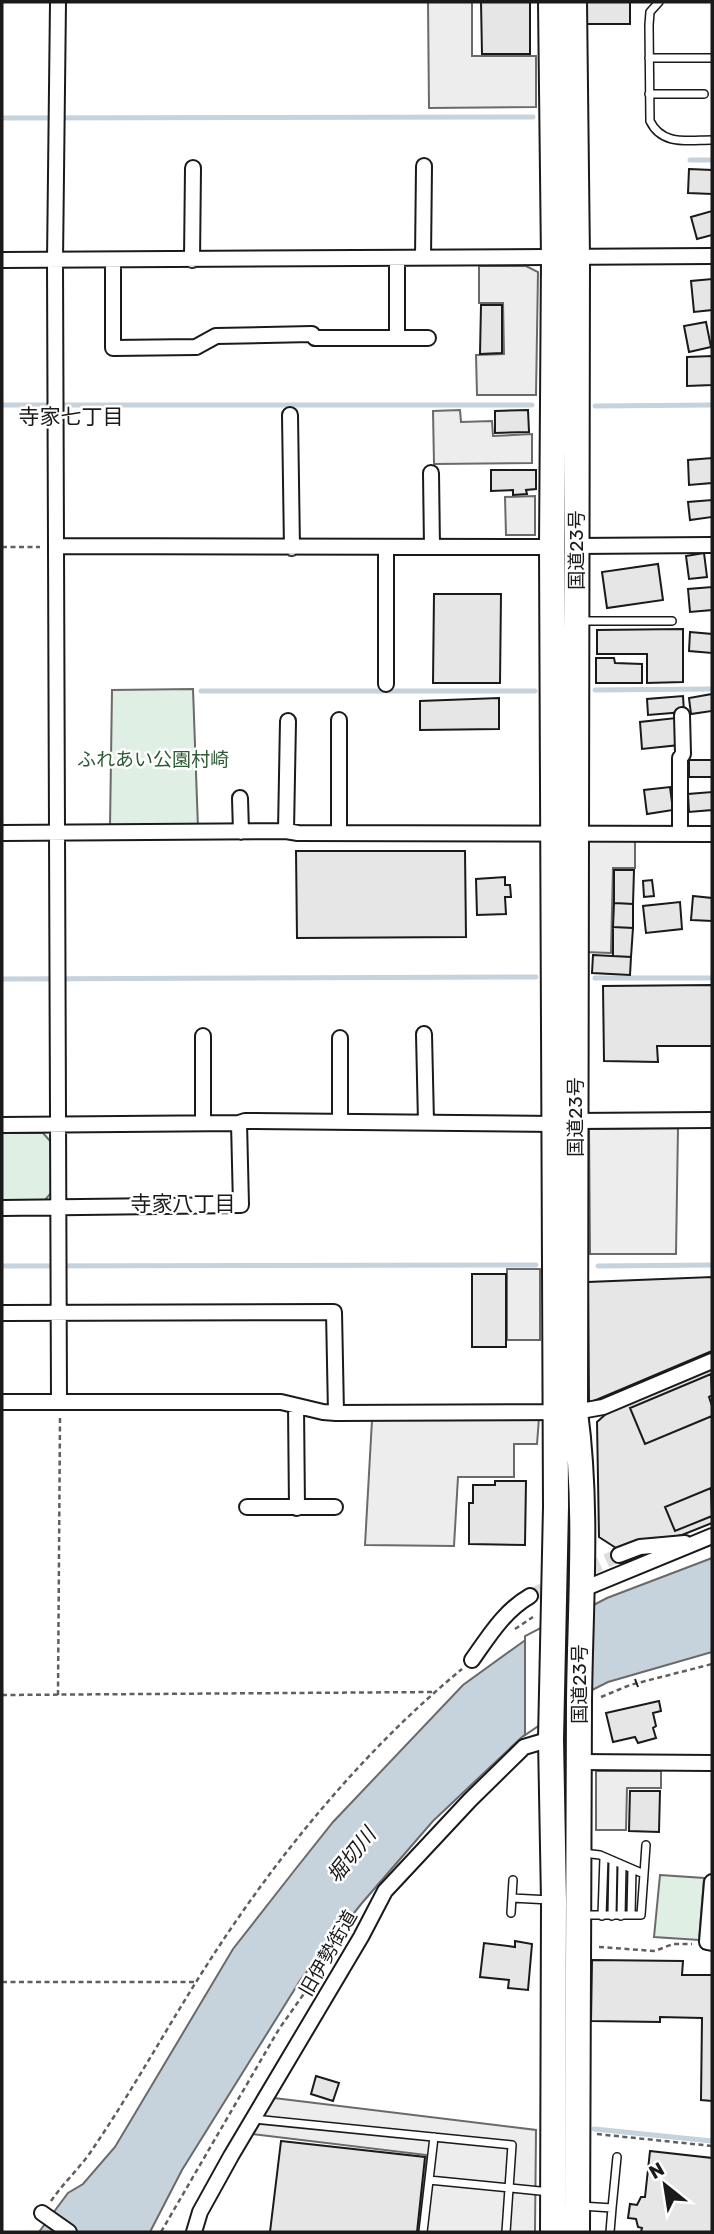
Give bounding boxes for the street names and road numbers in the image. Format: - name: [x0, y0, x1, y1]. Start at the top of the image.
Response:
- street label: 国道23号: [565, 510, 588, 590]
- street label: 国道23号: [564, 1077, 587, 1157]
- street label: 国道23号: [568, 1644, 591, 1724]
- street label: 旧伊勢街道: [294, 1906, 362, 2000]

